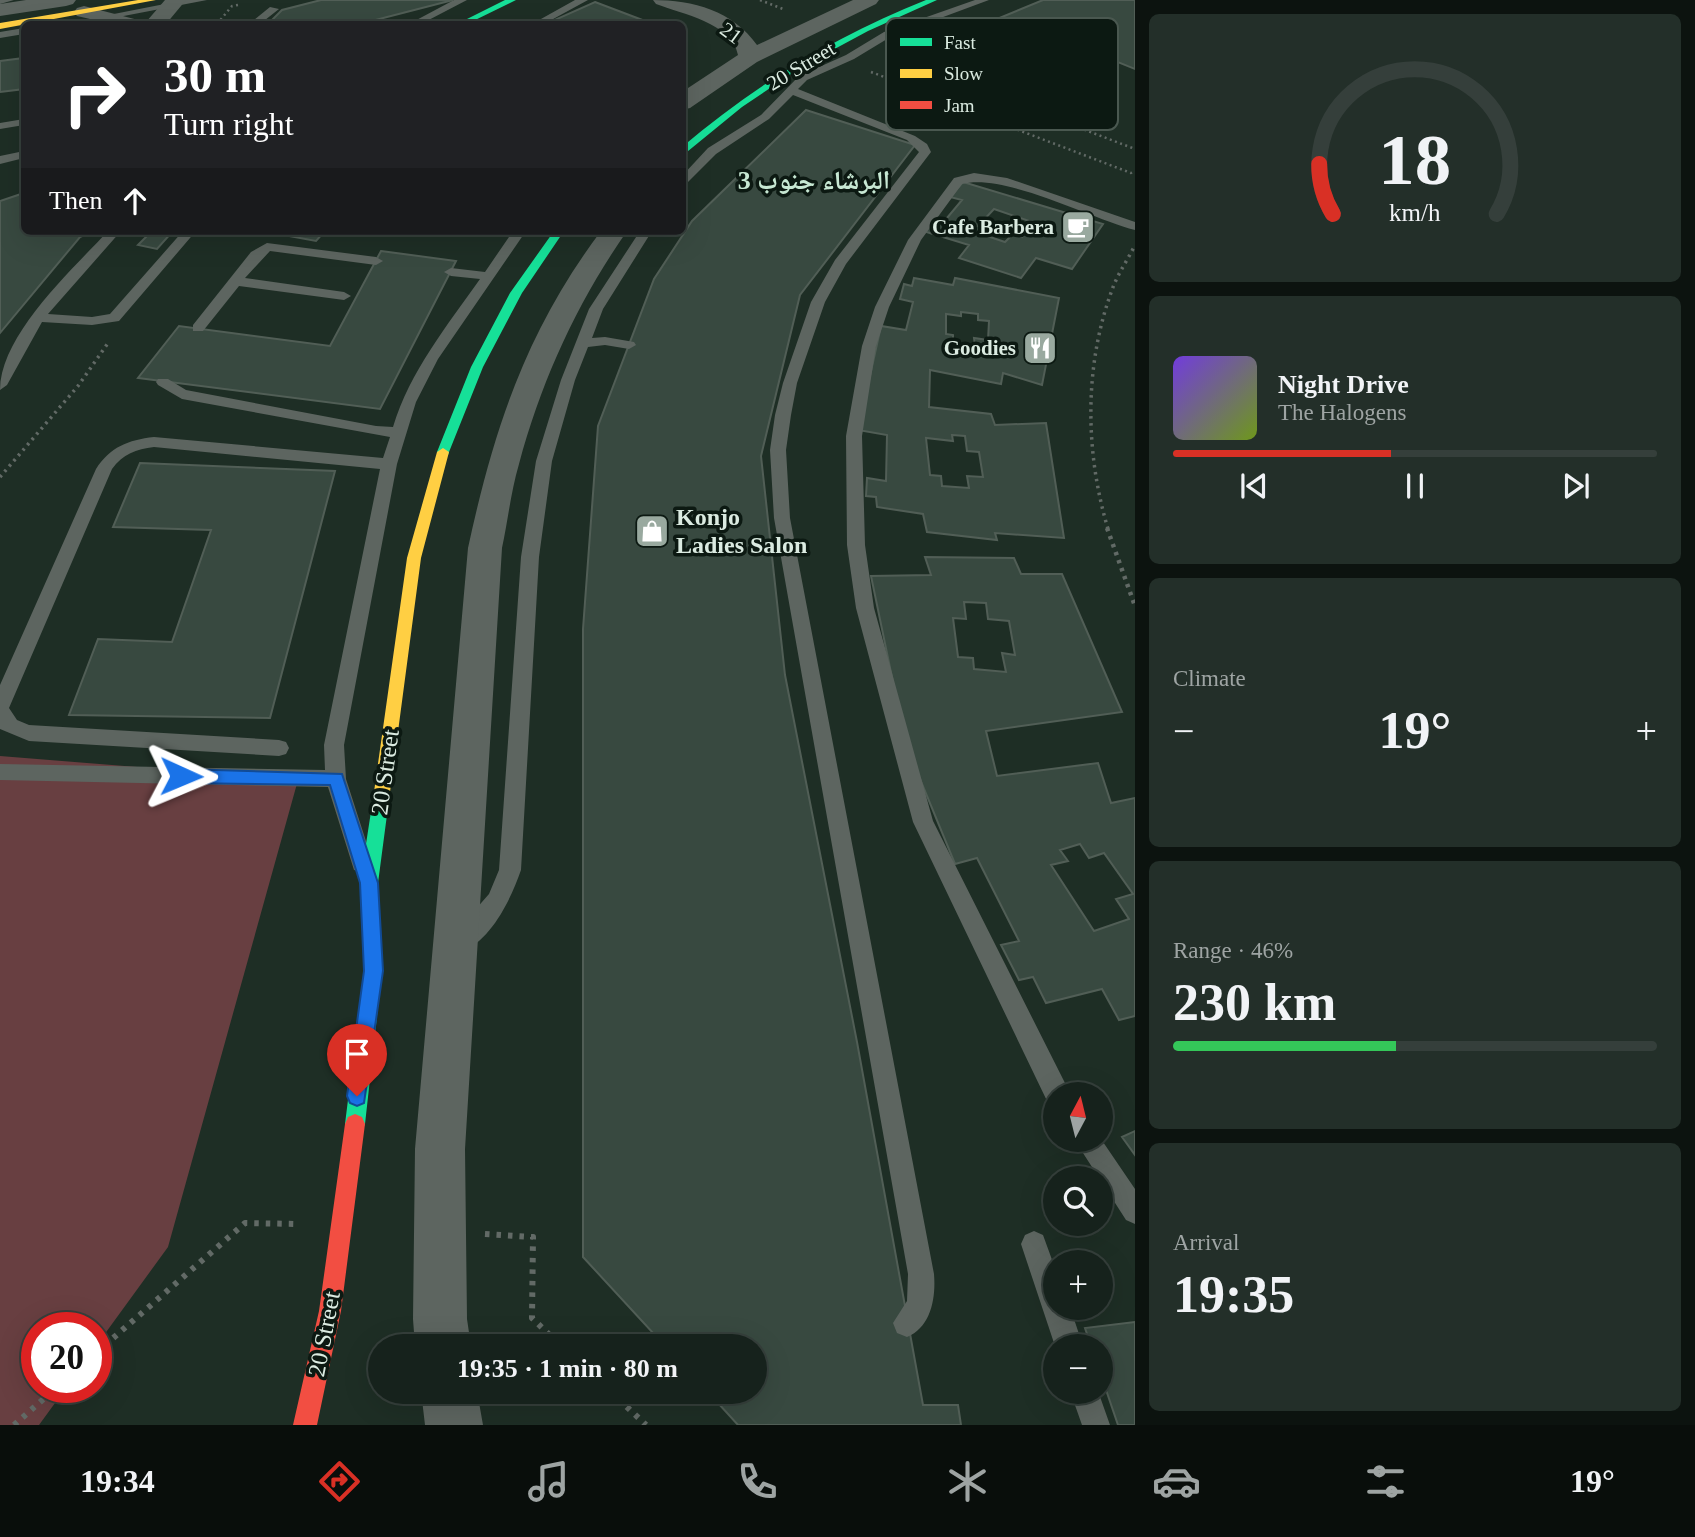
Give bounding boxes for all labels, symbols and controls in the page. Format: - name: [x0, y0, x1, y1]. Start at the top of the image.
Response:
- street label: 21: [715, 17, 747, 49]
- legend: [886, 18, 1118, 130]
- text: Fast: [944, 32, 976, 53]
- street label: 20 Street: [763, 36, 840, 96]
- text: 30 m: [164, 48, 266, 103]
- icon: right: [49, 49, 140, 140]
- text: Slow: [944, 63, 983, 84]
- text: Jam: [944, 95, 975, 116]
- text: Turn right: [164, 106, 294, 142]
- text: 18: [1379, 119, 1451, 200]
- district label: البرشاء جنوب 3: [738, 166, 890, 195]
- icon: ahead: [116, 182, 154, 220]
- text: Then: [49, 186, 102, 215]
- text: km/h: [1389, 199, 1441, 226]
- cafe icon: Cafe Barbera: [1059, 208, 1097, 246]
- place label: Cafe Barbera: [932, 215, 1054, 239]
- restaurant icon: Goodies: [1021, 329, 1059, 367]
- place label: Goodies: [944, 336, 1016, 360]
- text: Night Drive: [1278, 370, 1409, 399]
- text: The Halogens: [1278, 400, 1406, 425]
- icon: previous: [1235, 467, 1273, 505]
- icon: pause: [1396, 467, 1434, 505]
- icon: next: [1557, 467, 1595, 505]
- place label: Konjo Ladies Salon: [676, 504, 807, 558]
- shop icon: Konjo Ladies Salon: [633, 512, 671, 550]
- text: Climate: [1173, 666, 1246, 691]
- text: 19°: [1379, 702, 1451, 759]
- text: −: [1173, 710, 1194, 752]
- text: +: [1636, 710, 1657, 752]
- street label: 20 Street: [366, 727, 404, 816]
- position arrow: [144, 739, 218, 813]
- text: Range · 46%: [1173, 938, 1293, 963]
- text: 230 km: [1173, 974, 1336, 1031]
- pin: [327, 1024, 387, 1096]
- icon: arrive: [338, 1035, 376, 1073]
- north arrow: [1043, 1082, 1113, 1152]
- map controls: [1043, 1082, 1113, 1404]
- button: search: [1043, 1166, 1113, 1236]
- text: Arrival: [1173, 1230, 1239, 1255]
- button: +: [1043, 1250, 1113, 1320]
- text: 19:35: [1173, 1266, 1294, 1323]
- street label: 20 Street: [303, 1289, 345, 1379]
- speed limit sign: 20: [21, 1312, 112, 1403]
- button: −: [1043, 1334, 1113, 1404]
- text: 19:35 · 1 min · 80 m: [457, 1354, 678, 1383]
- icon: directions: [315, 1457, 364, 1506]
- icon: music: [524, 1457, 573, 1506]
- icon: phone: [733, 1457, 782, 1506]
- icon: climate: [943, 1457, 992, 1506]
- icon: car: [1152, 1457, 1201, 1506]
- icon: filters: [1361, 1457, 1410, 1506]
- text: 19:34: [80, 1463, 155, 1499]
- text: 19°: [1570, 1463, 1615, 1499]

